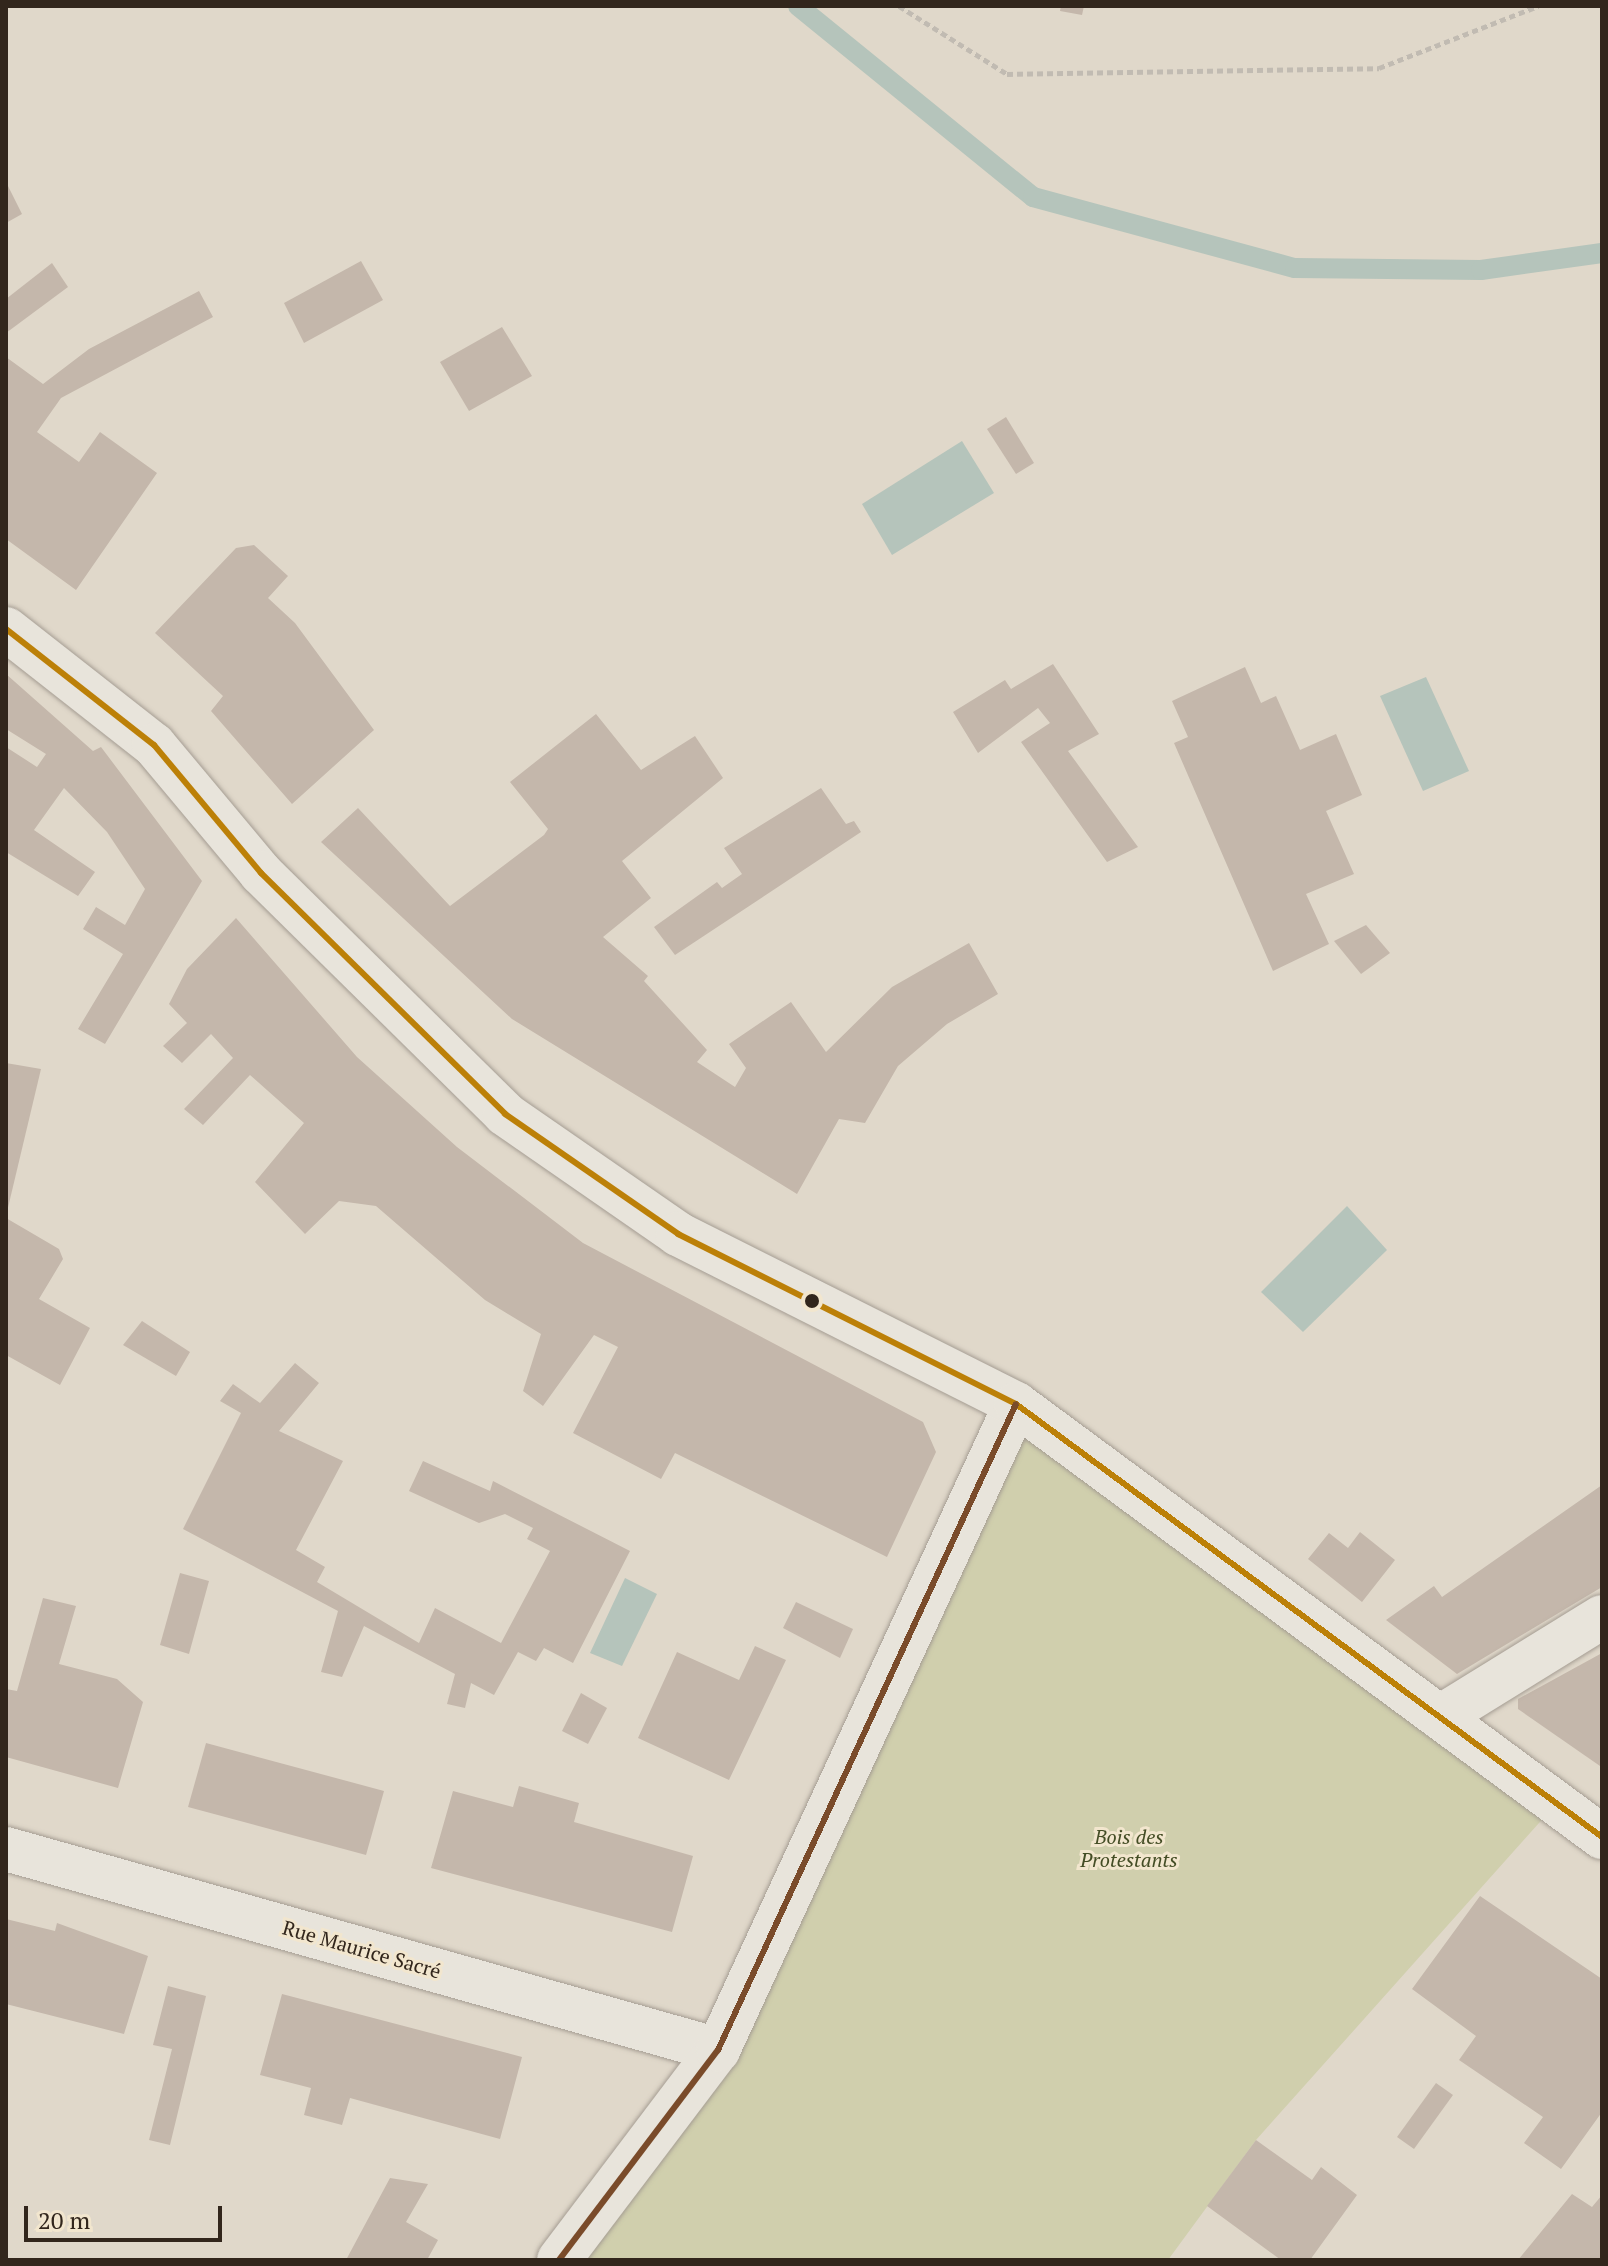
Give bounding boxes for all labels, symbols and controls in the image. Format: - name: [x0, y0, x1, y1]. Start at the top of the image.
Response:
- unlabelled marker: [804, 1293, 820, 1309]
- park label: Bois des Protestants: [1080, 1825, 1178, 1872]
- street label: Rue Maurice Sacré: [280, 1915, 444, 1983]
- scale bar: [28, 2190, 226, 2240]
- text: 20 m: [38, 2204, 90, 2236]

